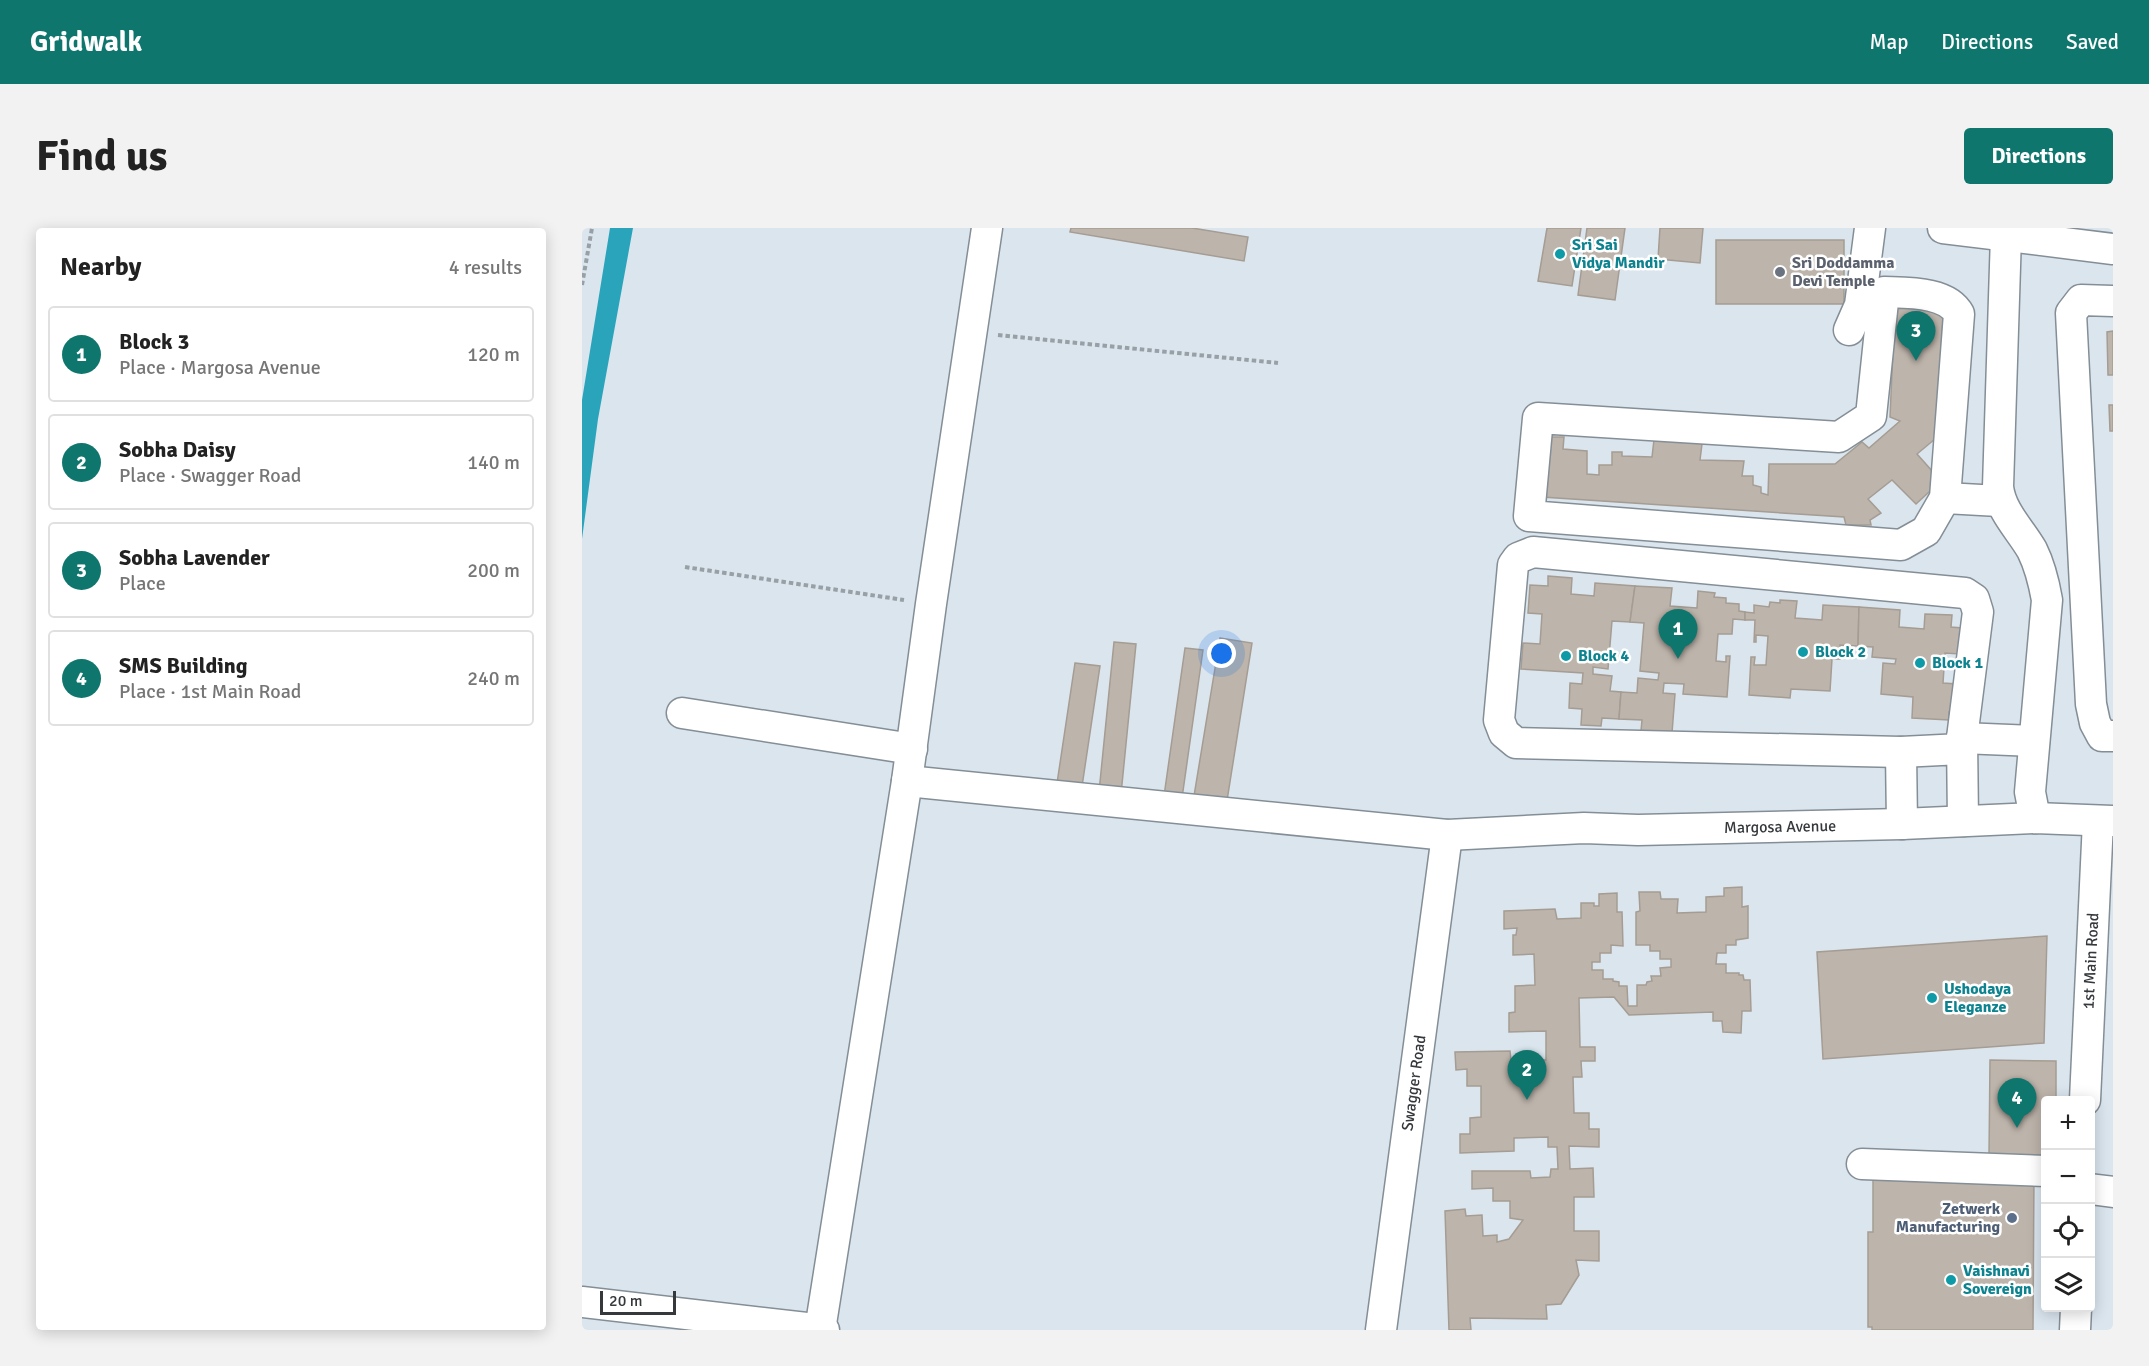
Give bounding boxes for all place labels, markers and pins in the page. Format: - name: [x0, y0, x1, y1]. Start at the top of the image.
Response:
- place label: Sri Sai Vidya Mandir: [1572, 235, 1665, 273]
- marker: Sri Sai Vidya Mandir: [1553, 247, 1567, 261]
- place label: Sri Doddamma Devi Temple: [1792, 253, 1894, 291]
- marker: Sri Doddamma Devi Temple: [1773, 265, 1787, 279]
- pin: 3: [1896, 312, 1936, 361]
- pin: 1: [1658, 610, 1698, 659]
- place label: Block 2: [1815, 642, 1866, 662]
- marker: Block 2: [1796, 645, 1810, 659]
- place label: Block 4: [1578, 646, 1630, 666]
- marker: Block 4: [1559, 649, 1573, 663]
- place label: Block 1: [1932, 653, 1984, 673]
- marker: Block 1: [1913, 656, 1927, 670]
- place label: Ushodaya Eleganze: [1944, 979, 2011, 1017]
- marker: Ushodaya Eleganze: [1925, 991, 1939, 1005]
- pin: 2: [1508, 1050, 1546, 1100]
- pin: 4: [1998, 1078, 2036, 1128]
- place label: Zetwerk Manufacturing: [1896, 1199, 2001, 1237]
- marker: Zetwerk Manufacturing: [2005, 1211, 2019, 1225]
- place label: Vaishnavi Sovereign: [1963, 1261, 2032, 1299]
- marker: Vaishnavi Sovereign: [1944, 1273, 1958, 1287]

